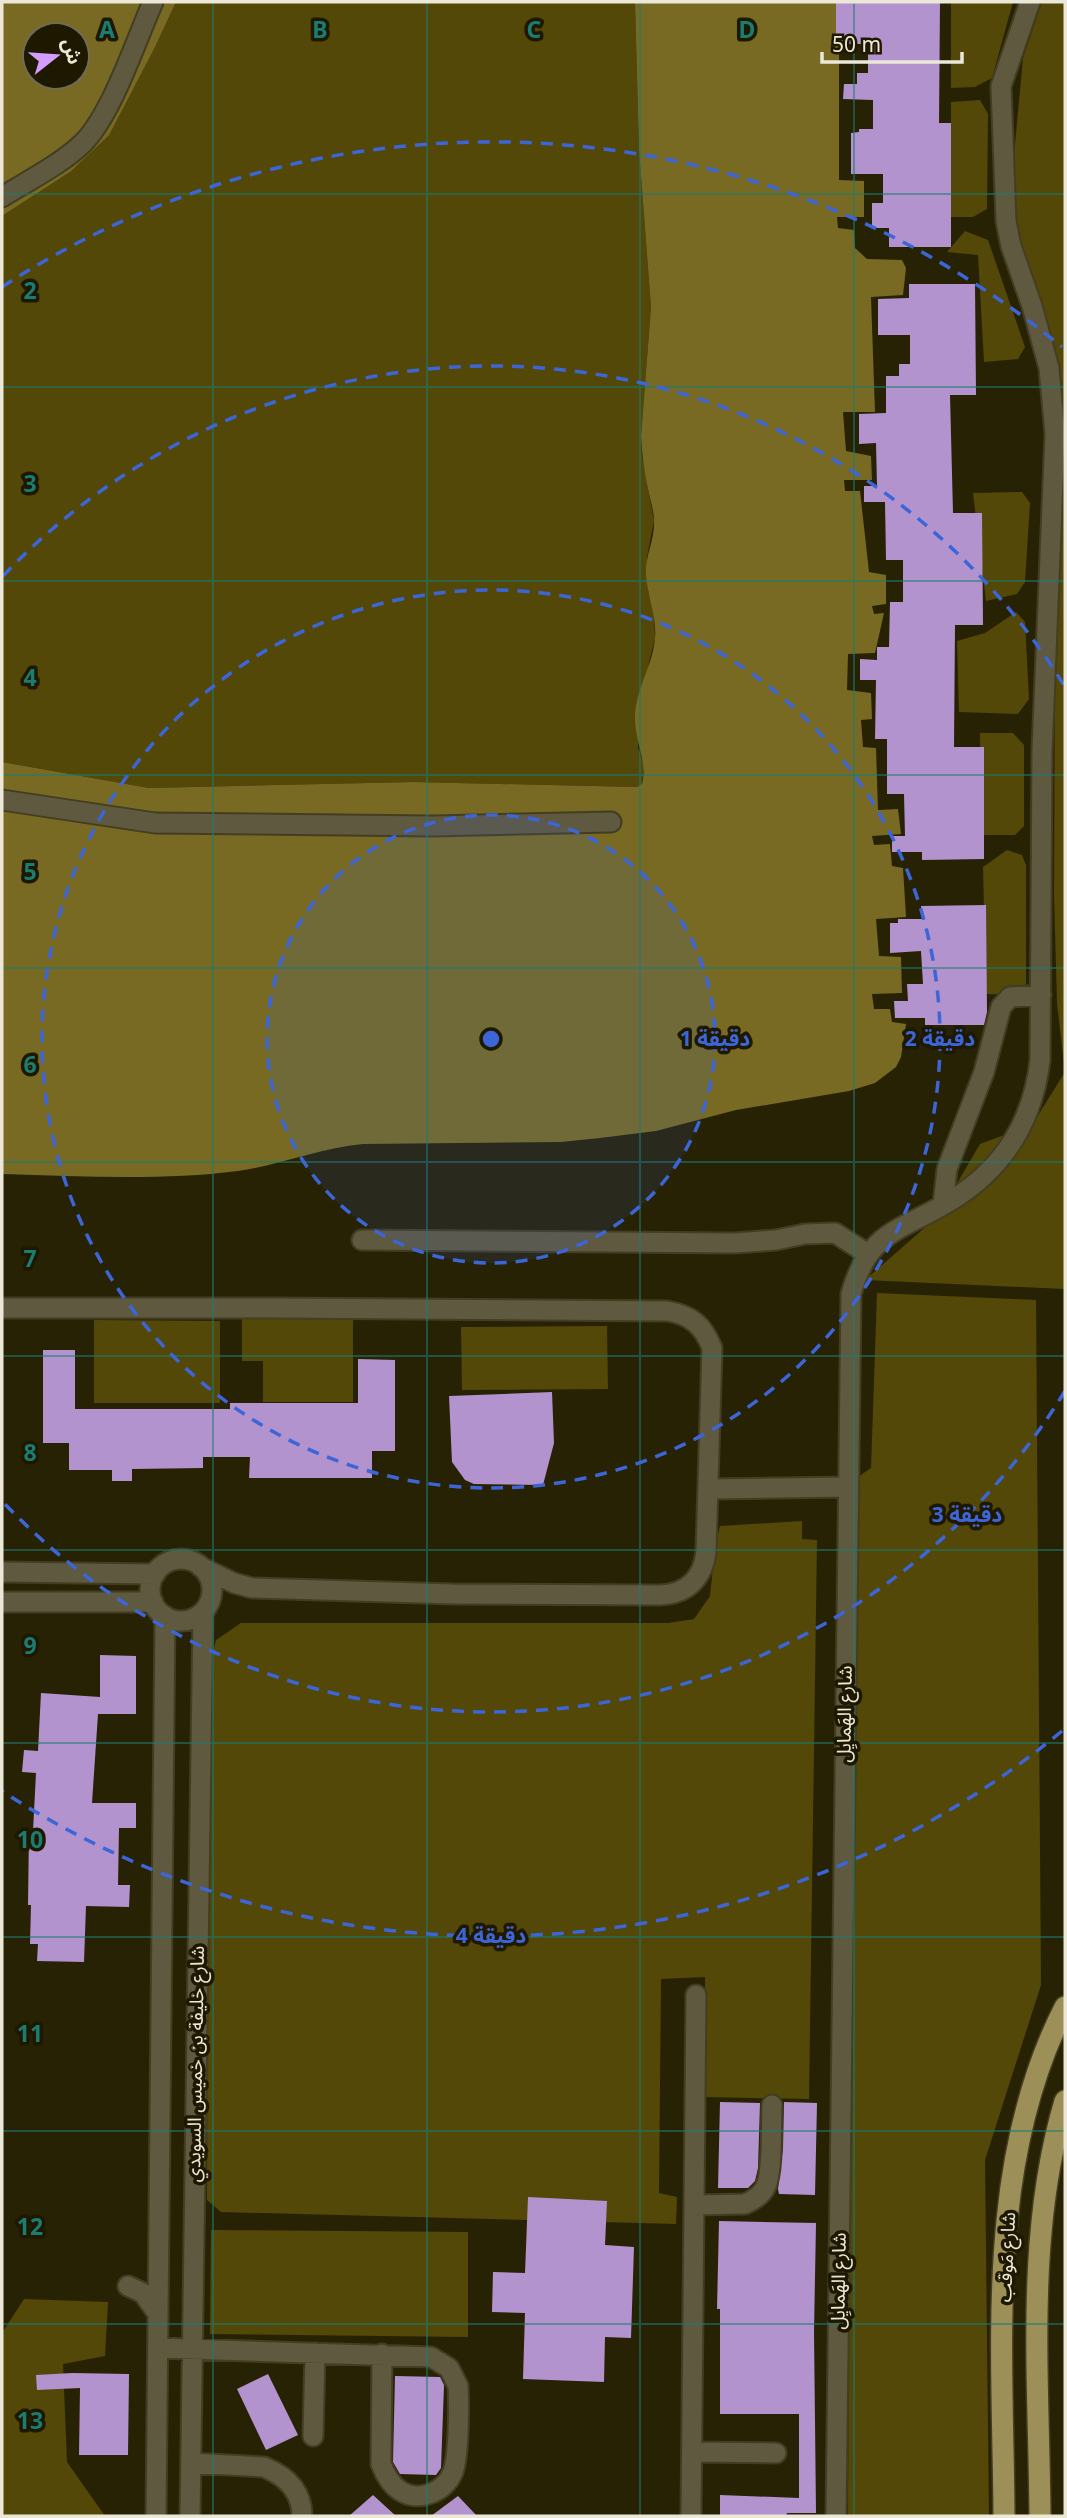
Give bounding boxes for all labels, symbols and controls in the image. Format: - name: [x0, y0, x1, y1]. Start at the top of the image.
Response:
- text: A: [99, 13, 115, 45]
- text: B: [312, 13, 328, 45]
- text: C: [527, 13, 542, 45]
- text: D: [739, 13, 755, 45]
- north arrow: [21, 21, 91, 91]
- scale bar: [822, 21, 962, 65]
- text: 50 m: [832, 30, 881, 58]
- text: ش: [56, 35, 88, 67]
- text: 2: [23, 274, 37, 306]
- text: 3: [23, 467, 37, 499]
- text: 4: [23, 661, 37, 693]
- text: 5: [23, 855, 37, 887]
- text: 1 دقيقة: [680, 1024, 750, 1052]
- text: 2 دقيقة: [905, 1024, 975, 1052]
- centre of rings: [479, 1027, 503, 1051]
- text: 6: [23, 1048, 37, 1080]
- text: 7: [23, 1242, 37, 1274]
- text: 8: [23, 1436, 37, 1468]
- text: 3 دقيقة: [932, 1500, 1002, 1528]
- text: 9: [23, 1629, 37, 1661]
- street label: شارع الهَمايِل: [830, 1665, 859, 1763]
- text: 10: [17, 1823, 43, 1855]
- text: 4 دقيقة: [456, 1921, 526, 1949]
- street label: شارع خليفة بن خميس السويدي: [180, 1946, 212, 2183]
- text: 11: [17, 2017, 43, 2049]
- text: 12: [17, 2210, 43, 2242]
- street label: شارع مَوقب: [991, 2211, 1022, 2303]
- street label: شارع الهَمايِل: [824, 2232, 853, 2330]
- text: 13: [17, 2404, 43, 2436]

